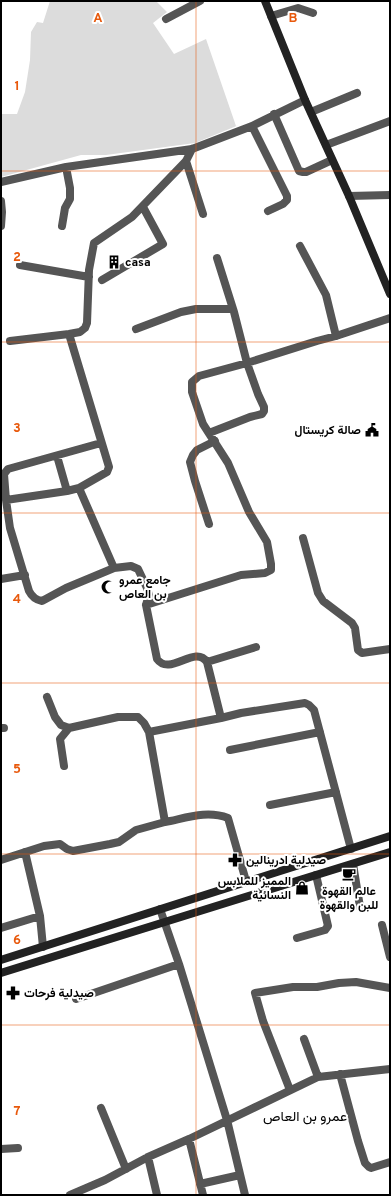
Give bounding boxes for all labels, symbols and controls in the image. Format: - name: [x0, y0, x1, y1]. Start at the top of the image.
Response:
- text: A: [93, 11, 103, 27]
- text: B: [289, 11, 298, 27]
- text: 1: [14, 79, 20, 95]
- text: 2: [13, 250, 21, 266]
- building icon: casa: [106, 254, 122, 270]
- place label: casa: [125, 255, 151, 271]
- text: 3: [13, 421, 21, 437]
- public building icon: صالة كريستال: [364, 422, 380, 438]
- place label: صالة كريستال: [295, 423, 361, 439]
- place label: جامع عمرو بن العاص: [119, 573, 171, 603]
- mosque icon: جامع عمرو بن العاص: [100, 579, 116, 595]
- text: 4: [13, 592, 21, 608]
- text: 5: [13, 762, 21, 778]
- pharmacy icon: صيدلية ادرينالين: [227, 852, 243, 868]
- place label: صيدلية ادرينالين: [246, 853, 326, 869]
- cafe icon: عالم القهوة للبن والقهوة: [341, 866, 357, 882]
- place label: المميز للملابس النسائية: [218, 874, 291, 904]
- shop icon: المميز للملابس النسائية: [294, 880, 310, 896]
- place label: عالم القهوة للبن والقهوة: [320, 884, 378, 914]
- text: 6: [13, 933, 21, 949]
- pharmacy icon: صيدلية فرحات: [5, 985, 21, 1001]
- place label: صيدلية فرحات: [24, 986, 94, 1002]
- text: 7: [14, 1104, 21, 1120]
- district label: عمرو بن العاص: [263, 1109, 347, 1126]

